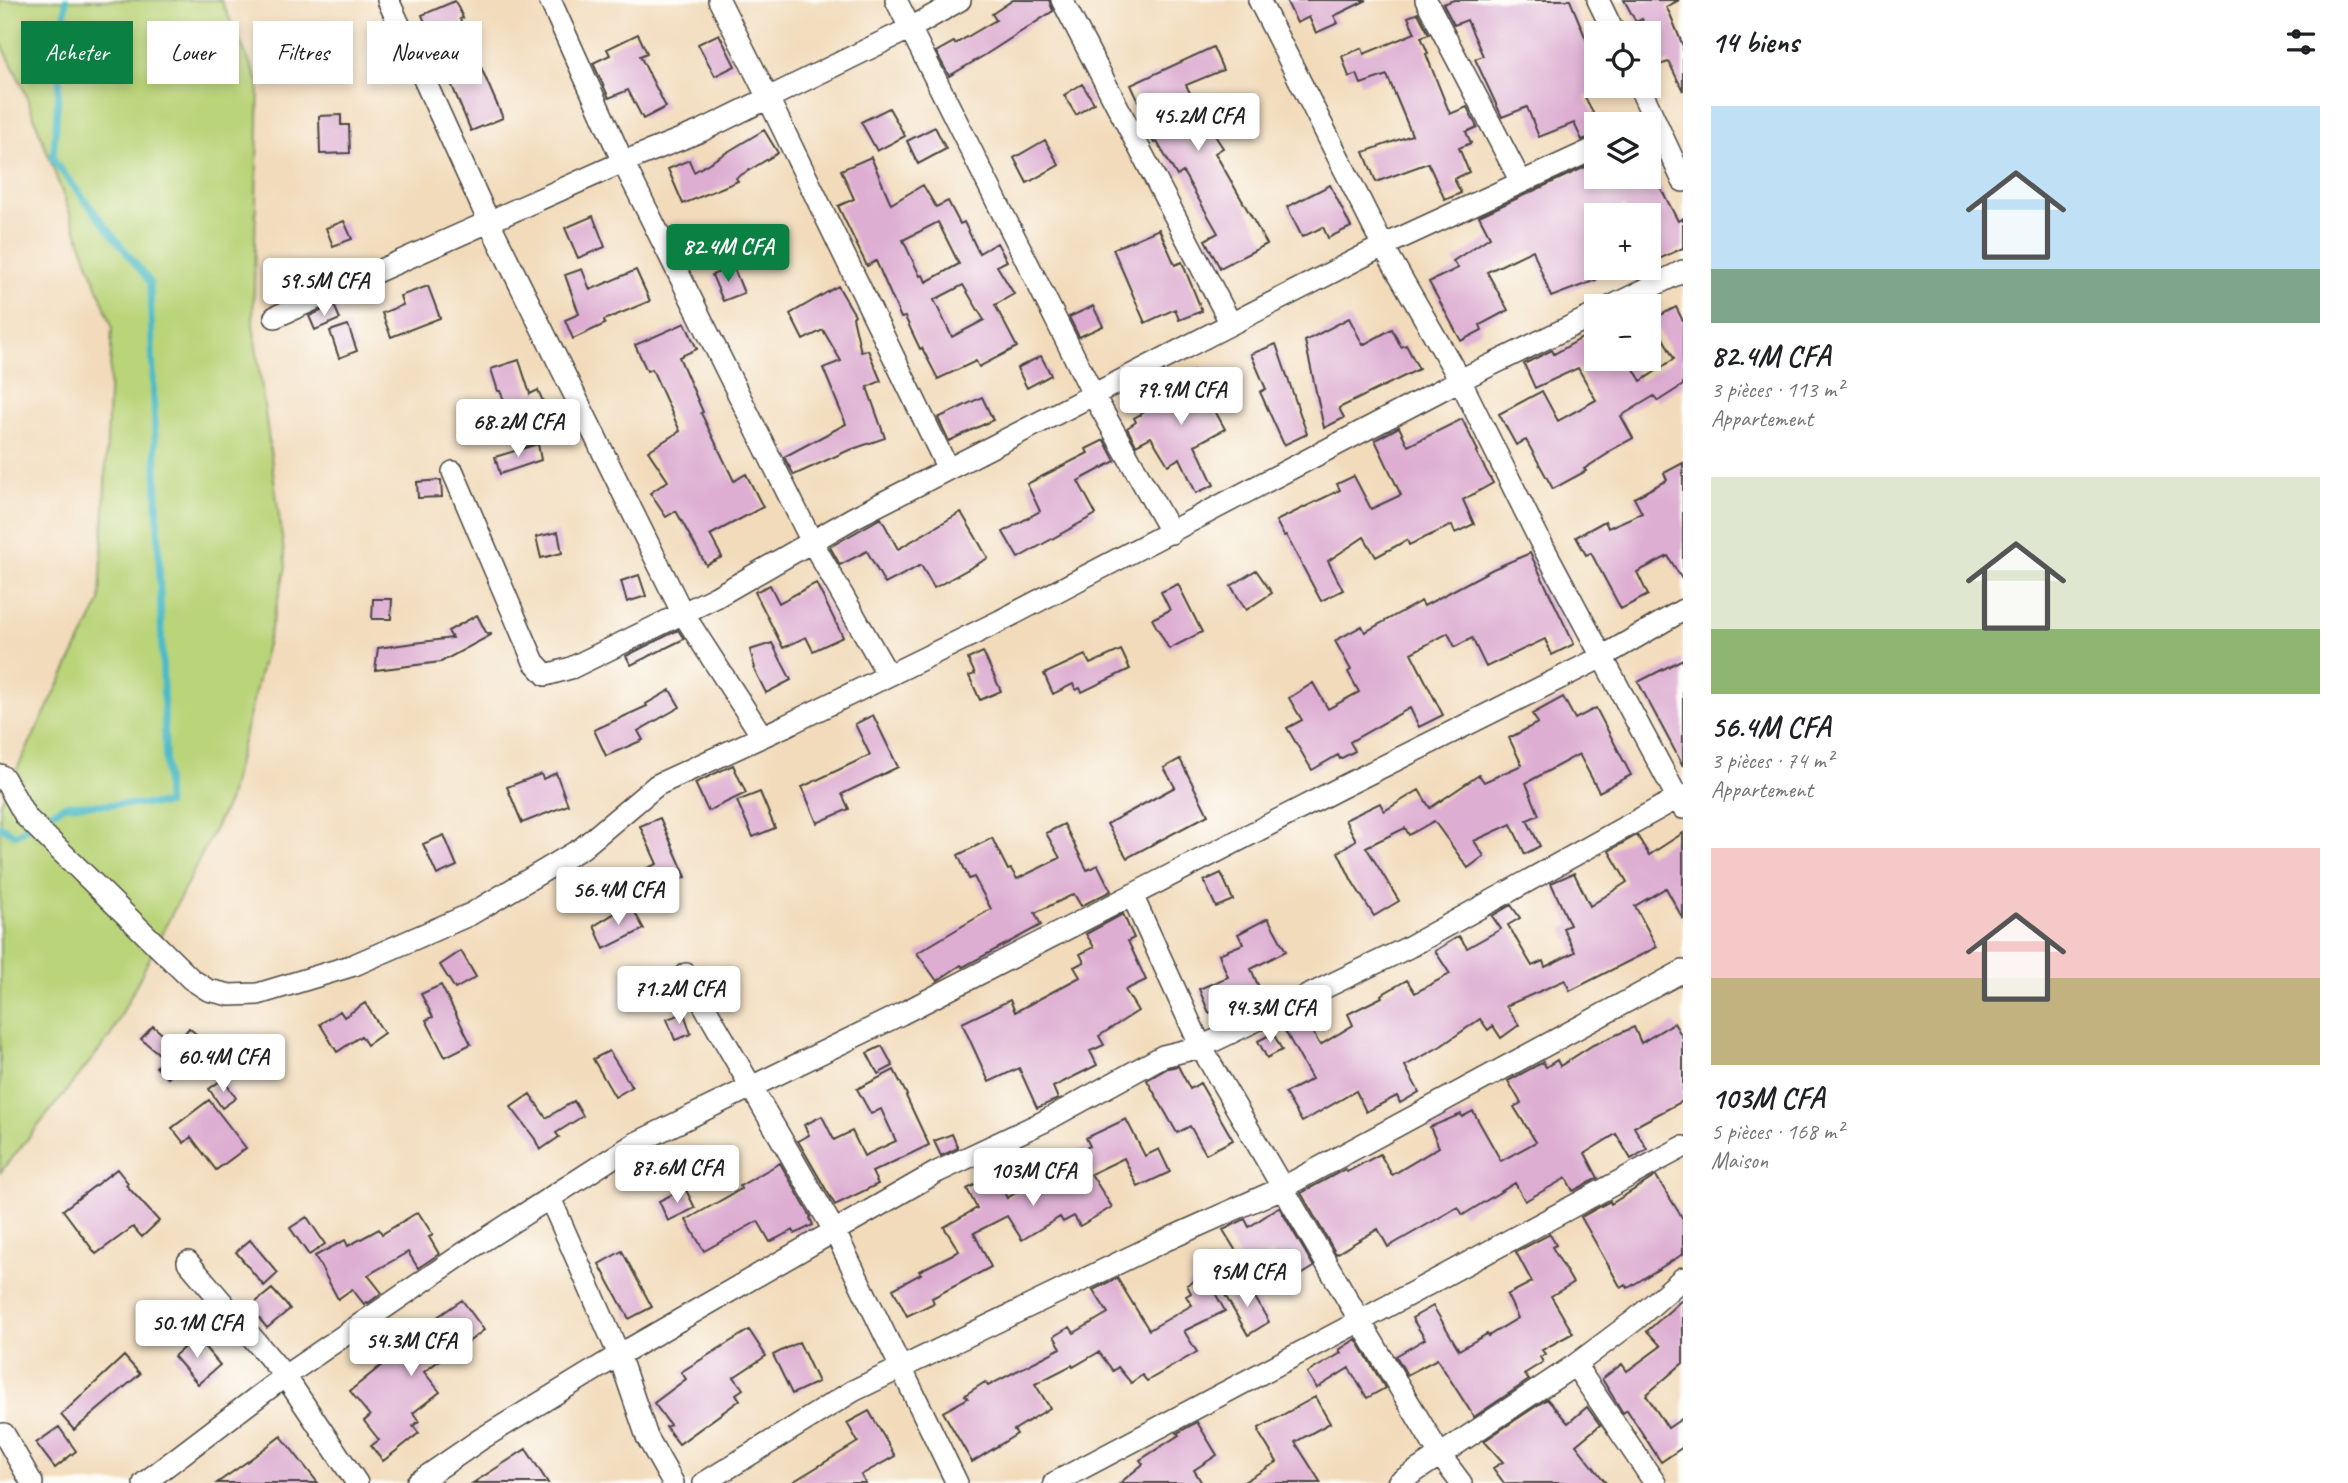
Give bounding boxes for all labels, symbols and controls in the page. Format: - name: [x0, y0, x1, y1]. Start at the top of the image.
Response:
- chip: Acheter: [21, 21, 133, 84]
- chip: Louer: [147, 21, 239, 84]
- chip: Filtres: [253, 21, 353, 84]
- chip: Nouveau: [367, 21, 482, 84]
- map controls: [1584, 21, 1661, 371]
- button: locate: [1584, 21, 1661, 98]
- text: 14 biens: [1711, 23, 1799, 61]
- icon: filters: [2282, 23, 2320, 61]
- pin: 45.2M CFA: [1118, 94, 1278, 153]
- text: 45.2M CFA: [1153, 101, 1243, 130]
- button: layers: [1584, 112, 1661, 189]
- icon: home: [1953, 152, 2079, 278]
- button: +: [1584, 203, 1661, 280]
- pin: 82.4M CFA: [648, 224, 808, 284]
- text: 82.4M CFA: [682, 232, 774, 261]
- pin: 59.5M CFA: [244, 258, 404, 318]
- text: 59.5M CFA: [279, 266, 369, 295]
- button: −: [1584, 294, 1661, 371]
- text: 82.4M CFA: [1711, 337, 1830, 375]
- pin: 79.9M CFA: [1101, 368, 1261, 427]
- text: 79.9M CFA: [1136, 375, 1226, 404]
- text: 3 pièces · 113 m²: [1711, 375, 1843, 404]
- pin: 68.2M CFA: [438, 400, 598, 459]
- text: Appartement: [1711, 404, 1813, 433]
- text: 68.2M CFA: [472, 407, 564, 436]
- icon: home: [1953, 523, 2079, 649]
- text: 56.4M CFA: [1711, 708, 1830, 746]
- text: 3 pièces · 74 m²: [1711, 746, 1833, 775]
- text: Appartement: [1711, 775, 1813, 804]
- pin: 56.4M CFA: [538, 867, 698, 927]
- text: 56.4M CFA: [572, 875, 664, 904]
- icon: home: [1953, 894, 2079, 1020]
- pin: 71.2M CFA: [599, 967, 759, 1026]
- text: 71.2M CFA: [633, 974, 725, 1003]
- pin: 94.3M CFA: [1190, 986, 1350, 1045]
- text: 94.3M CFA: [1225, 993, 1315, 1022]
- pin: 60.4M CFA: [143, 1034, 303, 1094]
- text: 60.4M CFA: [177, 1042, 269, 1071]
- text: 103M CFA: [1711, 1079, 1824, 1117]
- text: 5 pièces · 168 m²: [1711, 1117, 1843, 1146]
- pin: 87.6M CFA: [597, 1146, 757, 1205]
- text: Maison: [1711, 1146, 1768, 1175]
- pin: 103M CFA: [961, 1148, 1105, 1208]
- text: 87.6M CFA: [631, 1153, 723, 1182]
- text: 103M CFA: [990, 1156, 1076, 1185]
- pin: 95M CFA: [1182, 1250, 1312, 1309]
- text: 95M CFA: [1209, 1257, 1285, 1286]
- pin: 50.1M CFA: [117, 1300, 277, 1360]
- text: 50.1M CFA: [152, 1308, 242, 1337]
- pin: 54.3M CFA: [331, 1318, 491, 1378]
- text: 54.3M CFA: [366, 1326, 456, 1355]

